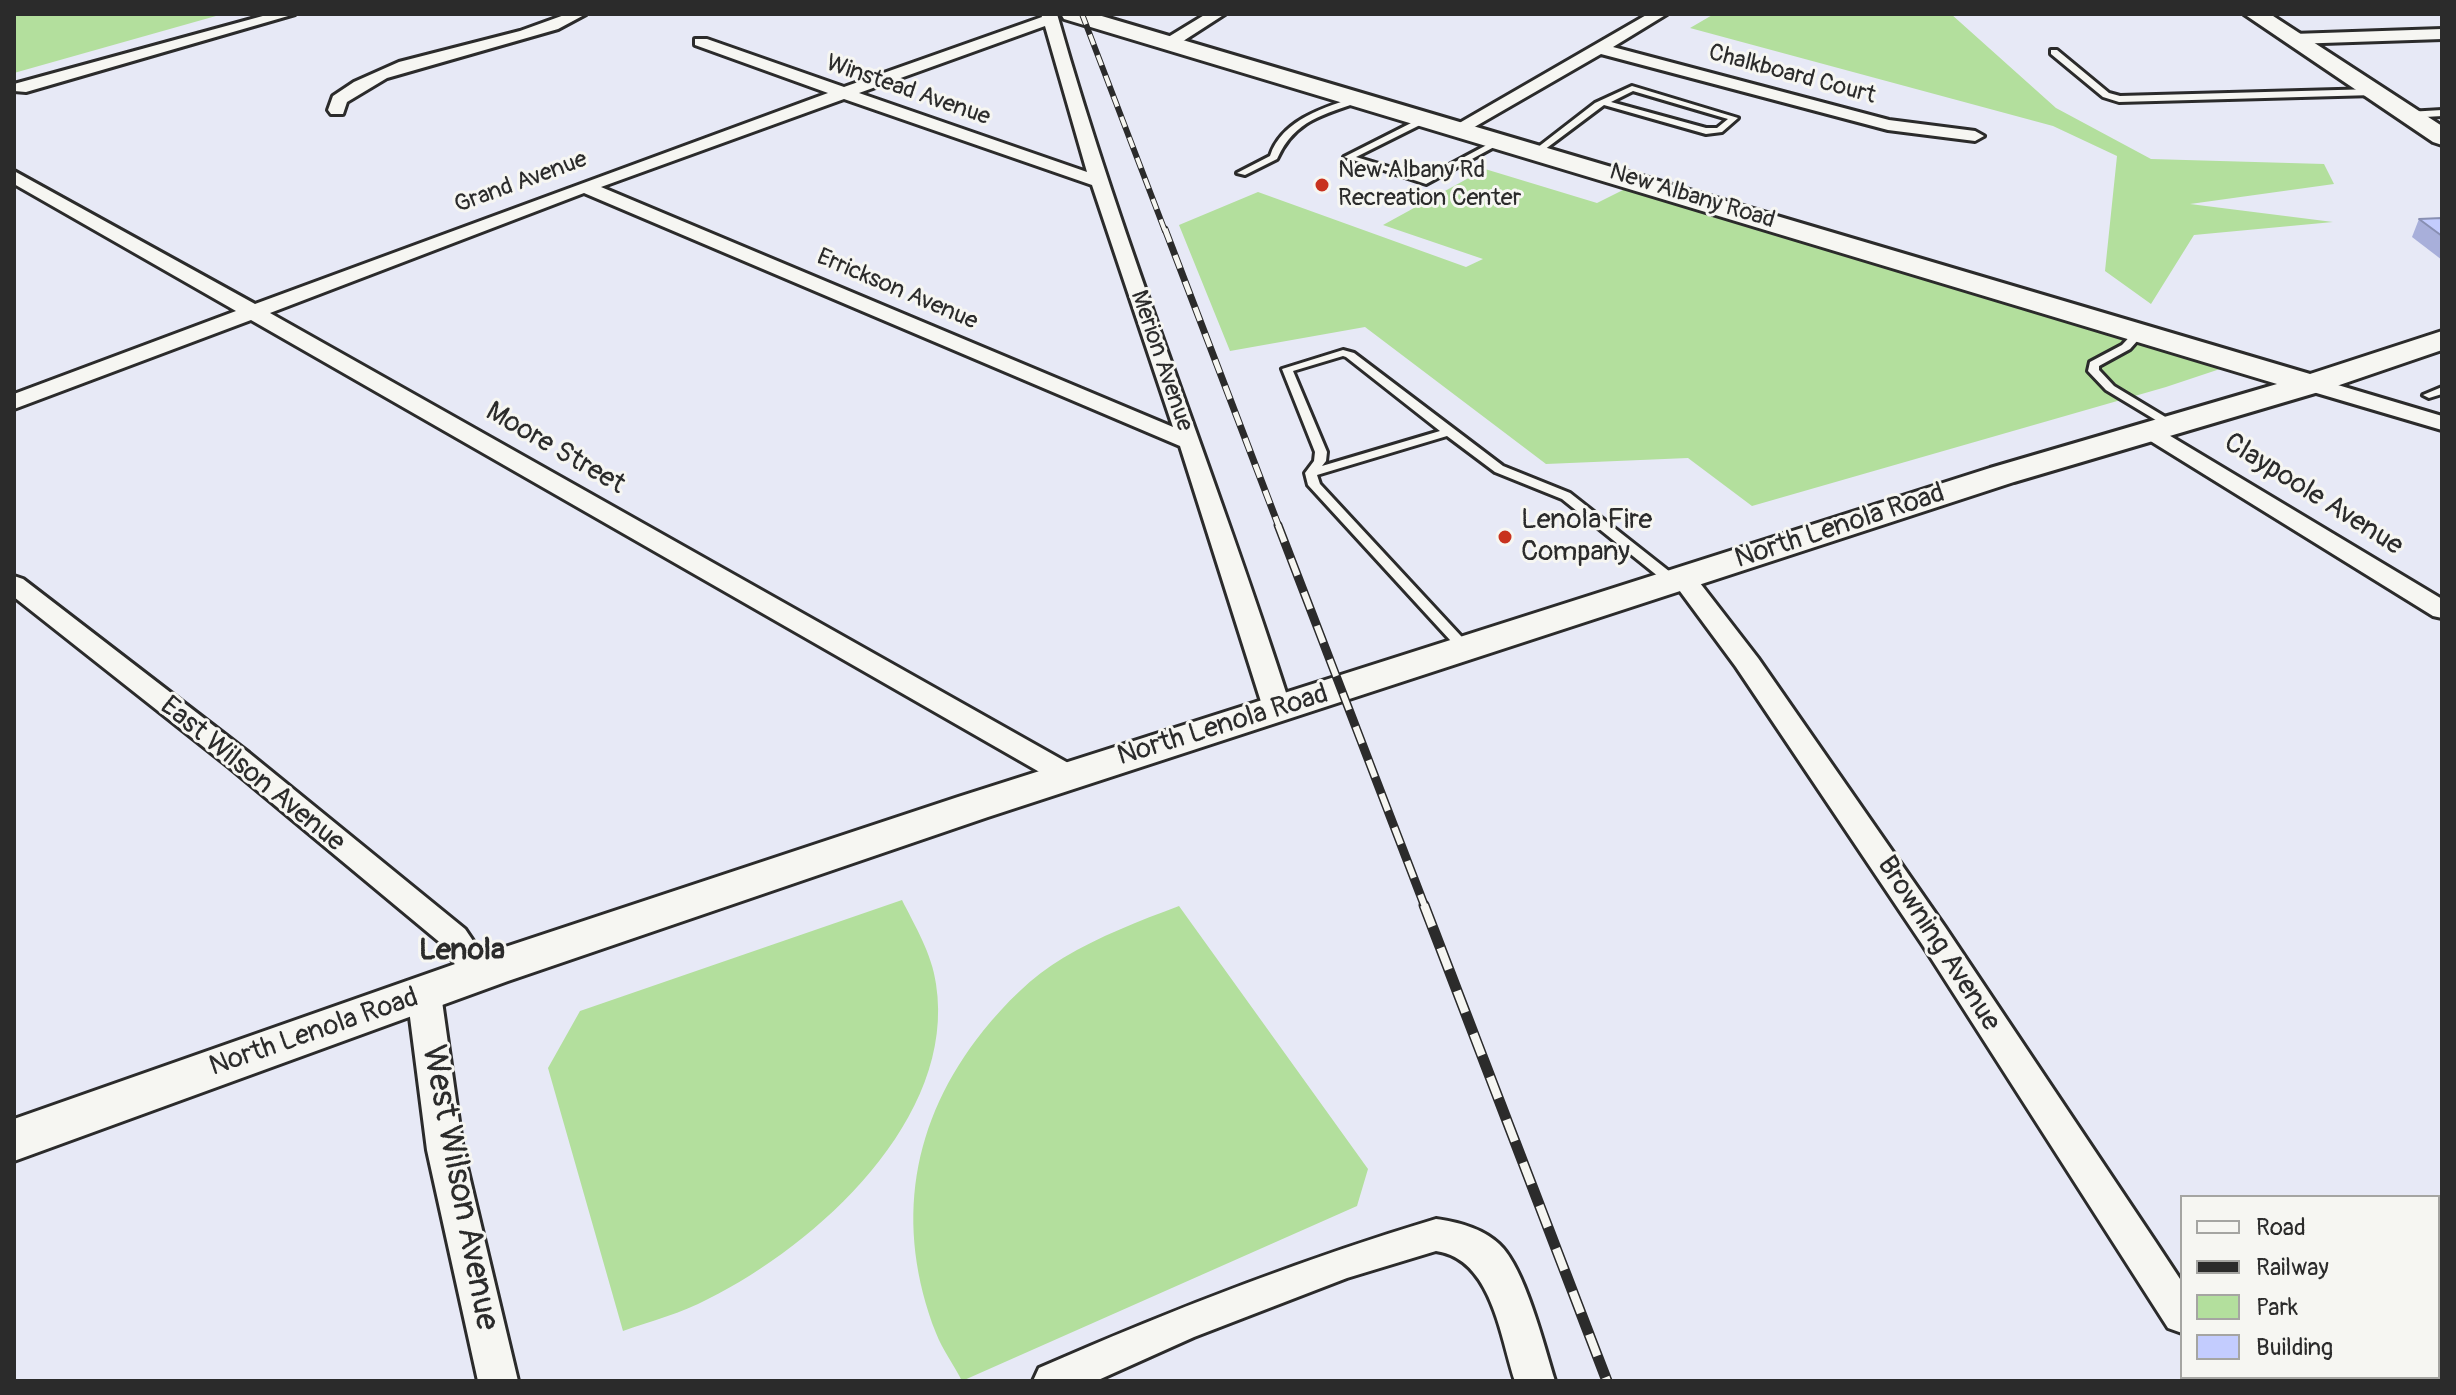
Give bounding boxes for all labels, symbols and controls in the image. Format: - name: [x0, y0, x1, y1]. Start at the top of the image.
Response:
- street label: Chalkboard Court: [1705, 39, 1879, 111]
- street label: Winstead Avenue: [822, 49, 994, 133]
- street label: Grand Avenue: [451, 146, 591, 220]
- place label: New Albany Rd Recreation Center: [1338, 157, 1521, 213]
- street label: New Albany Road: [1606, 158, 1778, 236]
- marker: New Albany Rd Recreation Center: [1313, 176, 1331, 194]
- street label: Errickson Avenue: [812, 243, 982, 337]
- street label: Merion Avenue: [1123, 287, 1199, 435]
- street label: Moore Street: [479, 396, 631, 502]
- street label: Claypoole Avenue: [2217, 426, 2409, 564]
- street label: North Lenola Road: [1731, 477, 1949, 577]
- place label: Lenola Fire Company: [1521, 504, 1652, 570]
- marker: Lenola Fire Company: [1496, 528, 1514, 546]
- street label: North Lenola Road: [1114, 678, 1332, 774]
- street label: East Wilson Avenue: [153, 690, 351, 860]
- street label: Browning Avenue: [1869, 850, 2007, 1038]
- district label: Lenola: [419, 933, 505, 969]
- street label: North Lenola Road: [205, 982, 423, 1084]
- street label: West Wilson Avenue: [411, 1042, 507, 1334]
- legend: [2180, 1195, 2440, 1379]
- text: Road: [2256, 1213, 2306, 1242]
- text: Railway: [2256, 1253, 2329, 1282]
- text: Park: [2256, 1293, 2298, 1322]
- text: Building: [2256, 1333, 2333, 1362]

